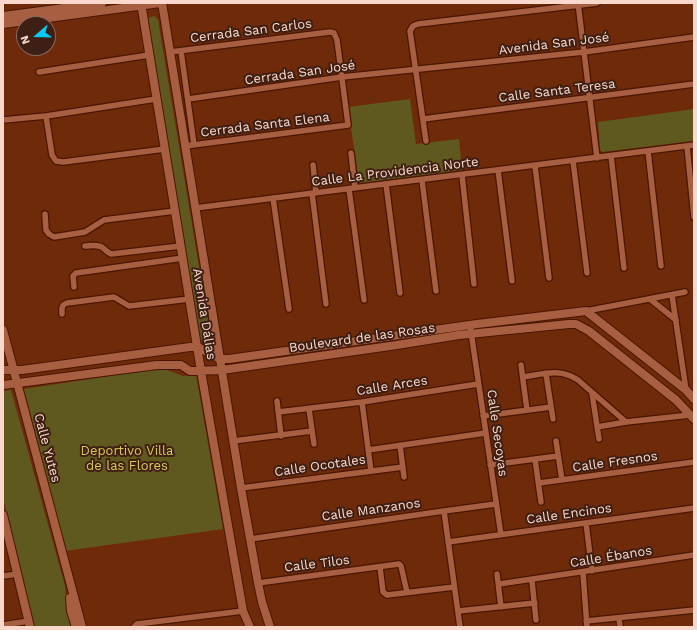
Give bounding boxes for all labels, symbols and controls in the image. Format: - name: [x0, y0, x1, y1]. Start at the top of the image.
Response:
- north arrow: [16, 16, 56, 56]
- street label: Cerrada San Carlos: [189, 16, 313, 46]
- street label: Avenida San José: [498, 29, 610, 59]
- text: N: [18, 34, 33, 46]
- street label: Cerrada San José: [244, 58, 356, 88]
- street label: Calle Santa Teresa: [498, 76, 616, 106]
- street label: Cerrada Santa Elena: [199, 109, 331, 141]
- street label: Calle La Providencia Norte: [311, 154, 479, 190]
- street label: Avenida Dálias: [189, 267, 219, 361]
- street label: Boulevard de las Rosas: [288, 320, 436, 356]
- street label: Calle Arces: [355, 373, 429, 399]
- street label: Calle Secoyas: [483, 389, 511, 477]
- street label: Calle Yutes: [30, 412, 64, 484]
- park label: Deportivo Villa de las Flores: [81, 443, 173, 474]
- street label: Calle Fresnos: [571, 448, 659, 476]
- street label: Calle Ocotales: [273, 452, 367, 480]
- street label: Calle Manzanos: [321, 495, 421, 525]
- street label: Calle Encinos: [525, 500, 613, 528]
- street label: Calle Ébanos: [569, 543, 653, 571]
- street label: Calle Tilos: [283, 552, 351, 576]

